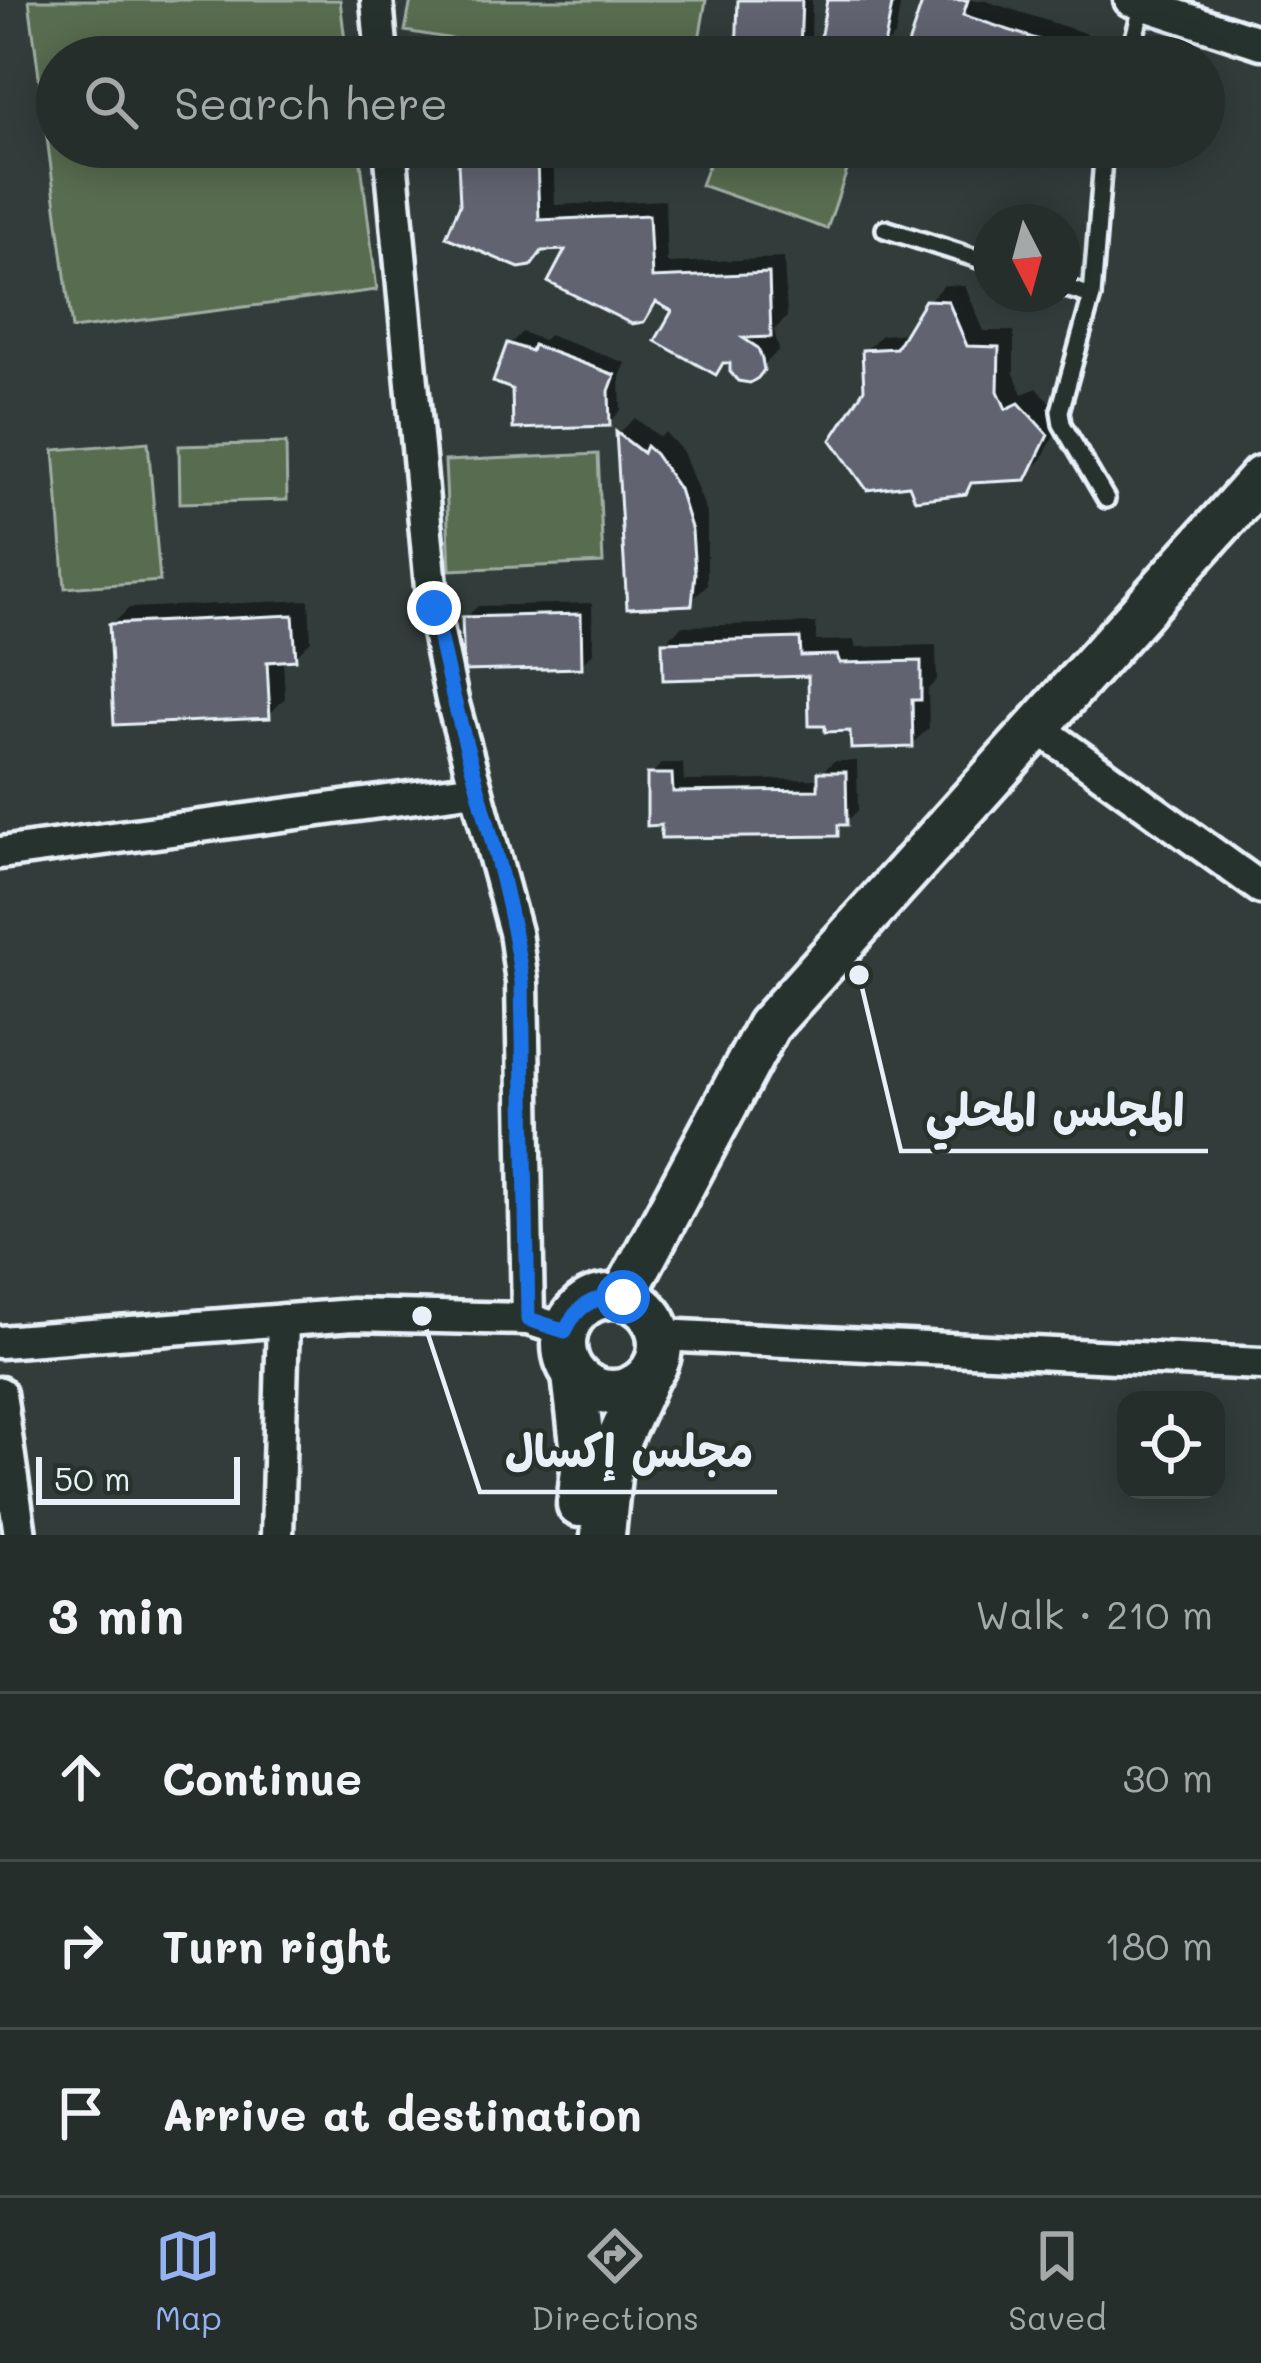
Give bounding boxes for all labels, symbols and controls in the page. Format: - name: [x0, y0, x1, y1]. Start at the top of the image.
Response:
- search box: [36, 36, 1225, 168]
- icon: search: [78, 69, 144, 135]
- text: Search here: [174, 73, 448, 131]
- north arrow: [973, 204, 1081, 312]
- route end: [407, 581, 461, 635]
- callout: المجلس المحلي: [901, 1070, 1208, 1151]
- text: المجلس المحلي: [925, 1079, 1185, 1151]
- route start: [596, 1270, 650, 1324]
- map controls: [1117, 1391, 1225, 1499]
- button: locate: [1117, 1391, 1225, 1499]
- callout: مجلس إكسال: [480, 1411, 777, 1492]
- text: مجلس إكسال: [505, 1420, 753, 1482]
- scale bar: [36, 1451, 240, 1504]
- text: 50 m: [54, 1456, 130, 1499]
- text: 3 min: [48, 1580, 184, 1647]
- text: Walk · 210 m: [975, 1588, 1213, 1639]
- icon: ahead: [48, 1744, 114, 1810]
- text: Continue: [162, 1748, 362, 1806]
- text: 30 m: [1123, 1751, 1213, 1802]
- icon: right: [48, 1912, 114, 1978]
- text: Turn right: [162, 1916, 391, 1974]
- text: 180 m: [1104, 1919, 1213, 1970]
- icon: arrive: [48, 2080, 114, 2146]
- text: Arrive at destination: [162, 2084, 642, 2142]
- tab: Map: [155, 2223, 222, 2338]
- tab: Directions: [531, 2223, 699, 2338]
- tab: Saved: [1008, 2223, 1106, 2338]

